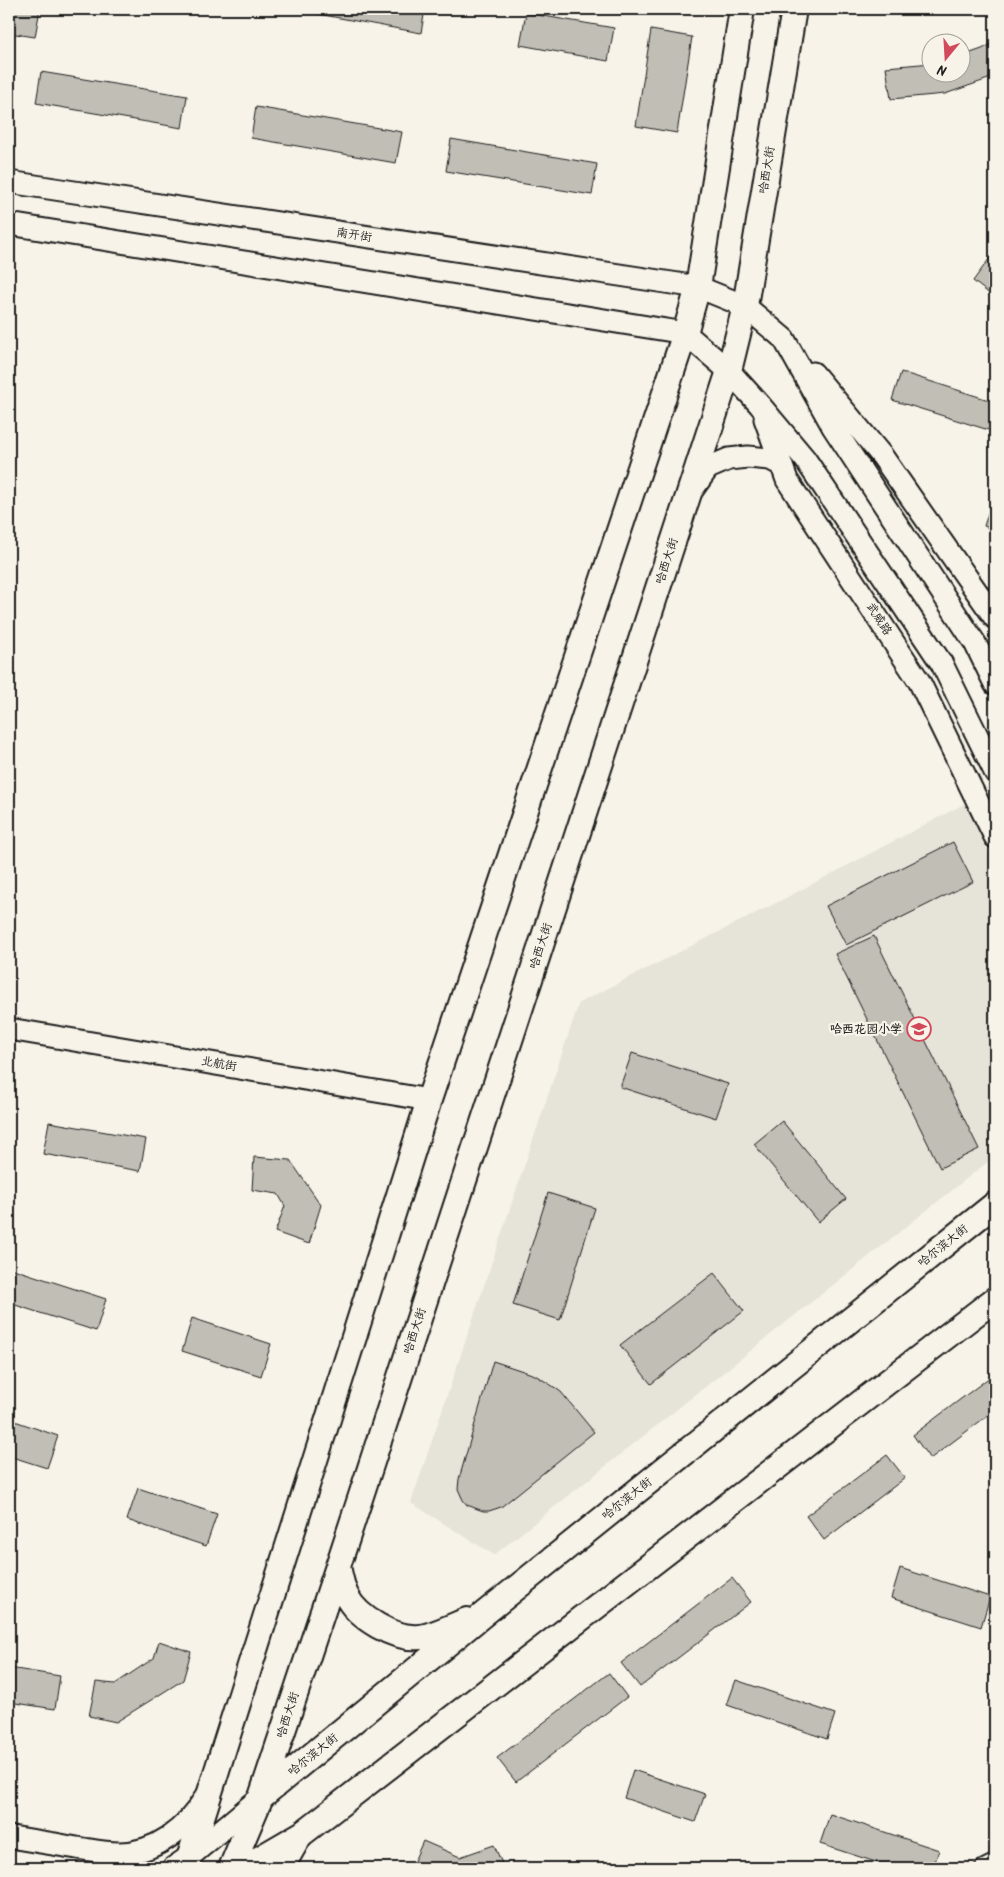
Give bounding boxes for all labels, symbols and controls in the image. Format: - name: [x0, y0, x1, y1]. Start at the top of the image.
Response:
- north arrow: [922, 32, 972, 82]
- text: N: [935, 58, 950, 81]
- street label: 哈西大街: [754, 145, 780, 195]
- street label: 南开街: [335, 223, 373, 247]
- street label: 哈西大街: [651, 535, 683, 587]
- street label: 武威路: [861, 599, 897, 639]
- street label: 哈西大街: [525, 920, 557, 972]
- school or university icon: 哈西花园小学: [906, 1016, 932, 1042]
- place label: 哈西花园小学: [830, 1020, 902, 1039]
- street label: 北航街: [200, 1052, 238, 1076]
- street label: 哈尔滨大街: [914, 1220, 972, 1272]
- street label: 哈西大街: [399, 1305, 431, 1357]
- street label: 哈尔滨大街: [598, 1473, 656, 1525]
- street label: 哈西大街: [272, 1689, 304, 1741]
- street label: 哈尔滨大街: [284, 1729, 342, 1781]

